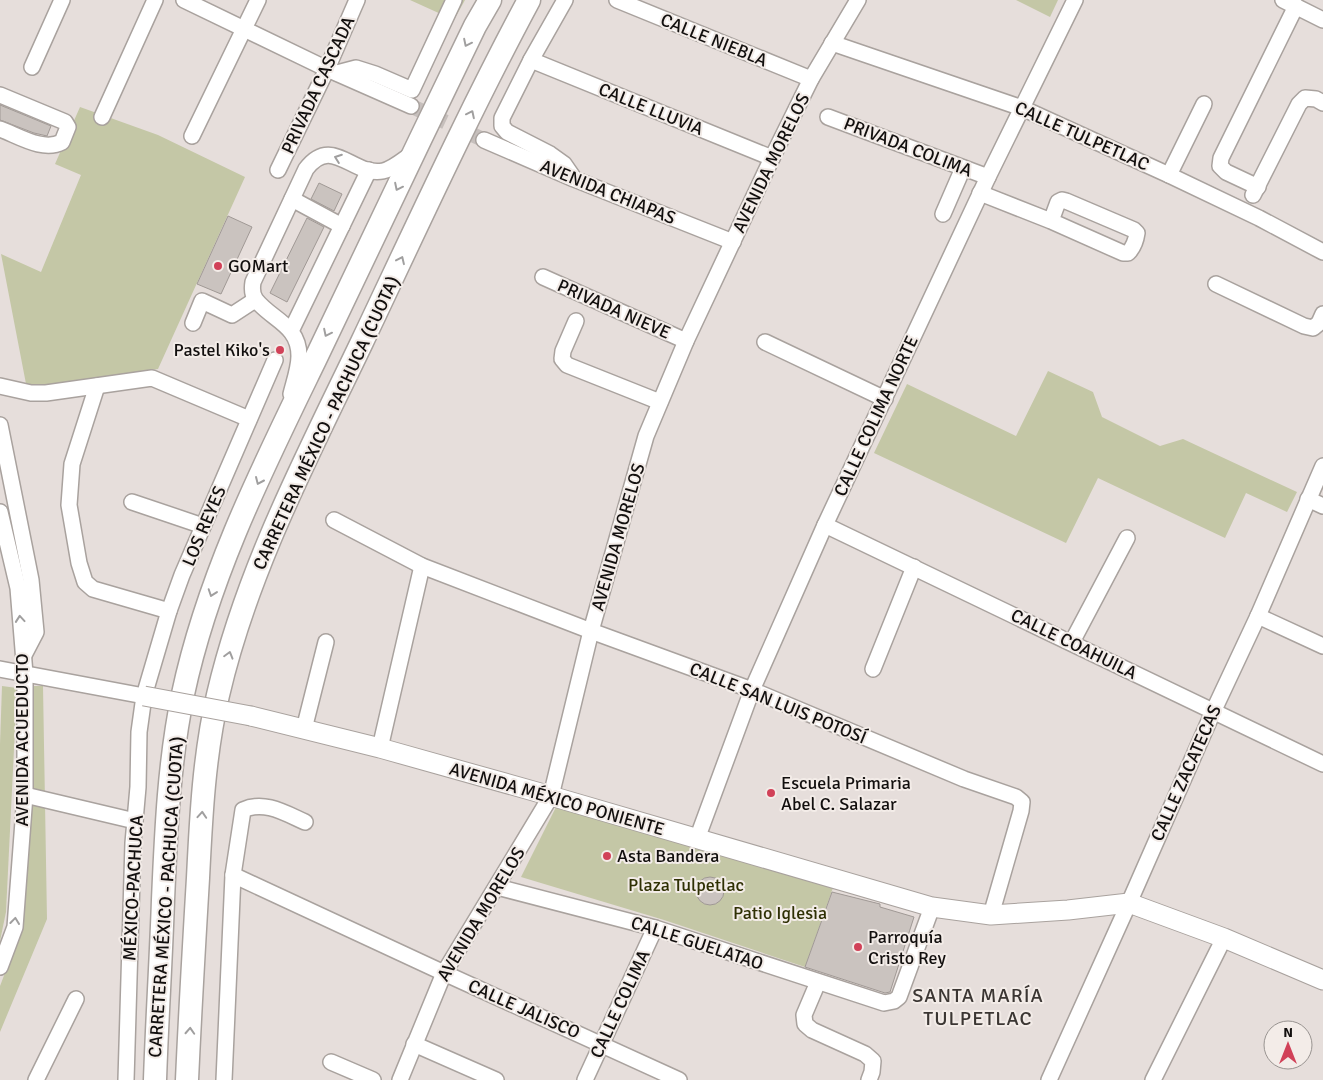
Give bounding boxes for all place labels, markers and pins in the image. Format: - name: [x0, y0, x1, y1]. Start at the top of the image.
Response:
- place label: GOMart: [228, 255, 288, 277]
- marker: GOMart: [212, 260, 224, 272]
- place label: Pastel Kiko's: [174, 339, 270, 361]
- marker: Pastel Kiko's: [274, 344, 286, 356]
- place label: Escuela Primaria Abel C. Salazar: [781, 772, 911, 815]
- marker: Escuela Primaria Abel C. Salazar: [765, 787, 777, 799]
- place label: Asta Bandera: [617, 845, 719, 867]
- marker: Asta Bandera: [601, 850, 613, 862]
- place label: Parroquía Cristo Rey: [868, 926, 946, 969]
- marker: Parroquía Cristo Rey: [852, 941, 864, 953]

